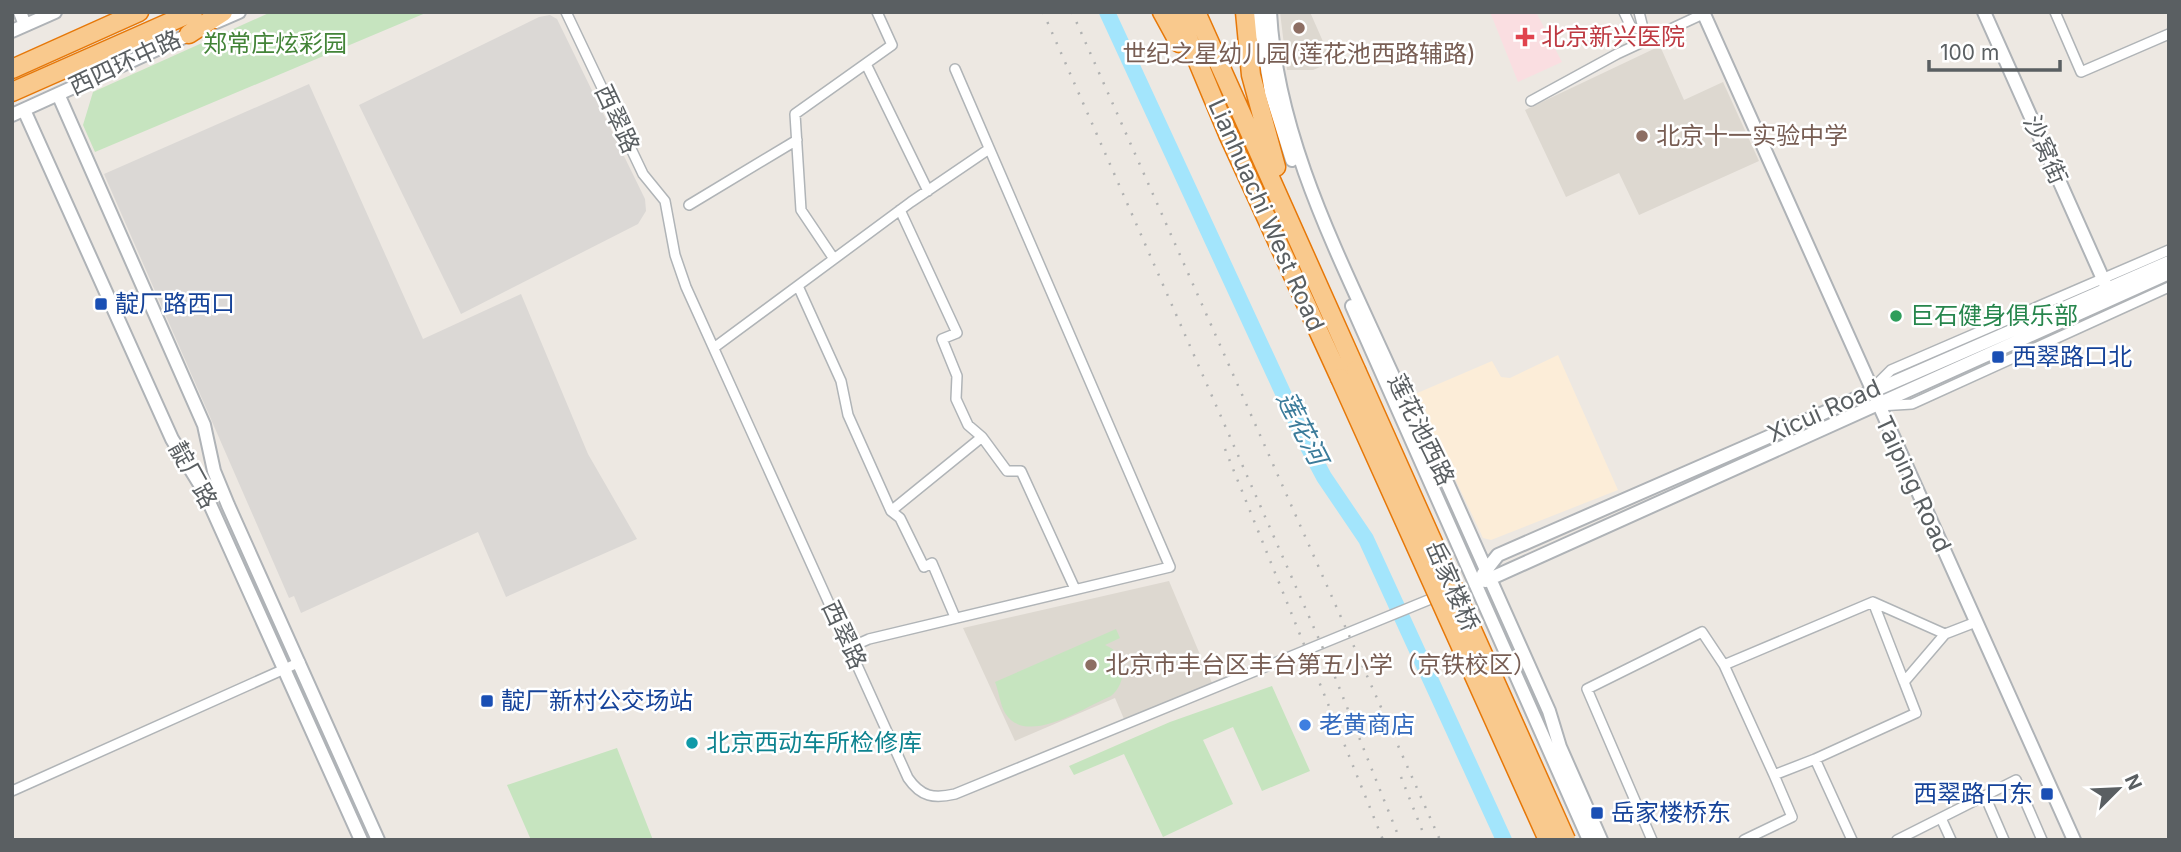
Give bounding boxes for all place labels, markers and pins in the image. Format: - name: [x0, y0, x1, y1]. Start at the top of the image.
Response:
- marker: 世纪之星幼儿园(莲花池西路辅路): [1291, 20, 1307, 36]
- place label: 北京新兴医院: [1541, 22, 1685, 51]
- marker: 北京新兴医院: [1515, 27, 1535, 47]
- place label: 世纪之星幼儿园(莲花池西路辅路): [1122, 39, 1476, 68]
- place label: 北京十一实验中学: [1656, 121, 1848, 150]
- marker: 北京十一实验中学: [1634, 128, 1650, 144]
- place label: 靛厂路西口: [115, 289, 235, 318]
- marker: 靛厂路西口: [93, 296, 109, 312]
- place label: 巨石健身俱乐部: [1910, 301, 2078, 330]
- marker: 巨石健身俱乐部: [1888, 308, 1904, 324]
- place label: 西翠路口北: [2012, 342, 2132, 371]
- marker: 西翠路口北: [1990, 349, 2006, 365]
- place label: 北京市丰台区丰台第五小学（京铁校区）: [1105, 650, 1537, 679]
- marker: 北京市丰台区丰台第五小学（京铁校区）: [1083, 657, 1099, 673]
- place label: 靛厂新村公交场站: [501, 686, 693, 715]
- marker: 靛厂新村公交场站: [479, 693, 495, 709]
- place label: 老黄商店: [1319, 710, 1415, 739]
- marker: 老黄商店: [1297, 717, 1313, 733]
- place label: 北京西动车所检修库: [706, 728, 922, 757]
- marker: 北京西动车所检修库: [684, 735, 700, 751]
- place label: 西翠路口东: [1913, 779, 2033, 808]
- marker: 西翠路口东: [2039, 786, 2055, 802]
- place label: 岳家楼桥东: [1611, 798, 1731, 827]
- marker: 岳家楼桥东: [1589, 805, 1605, 821]

